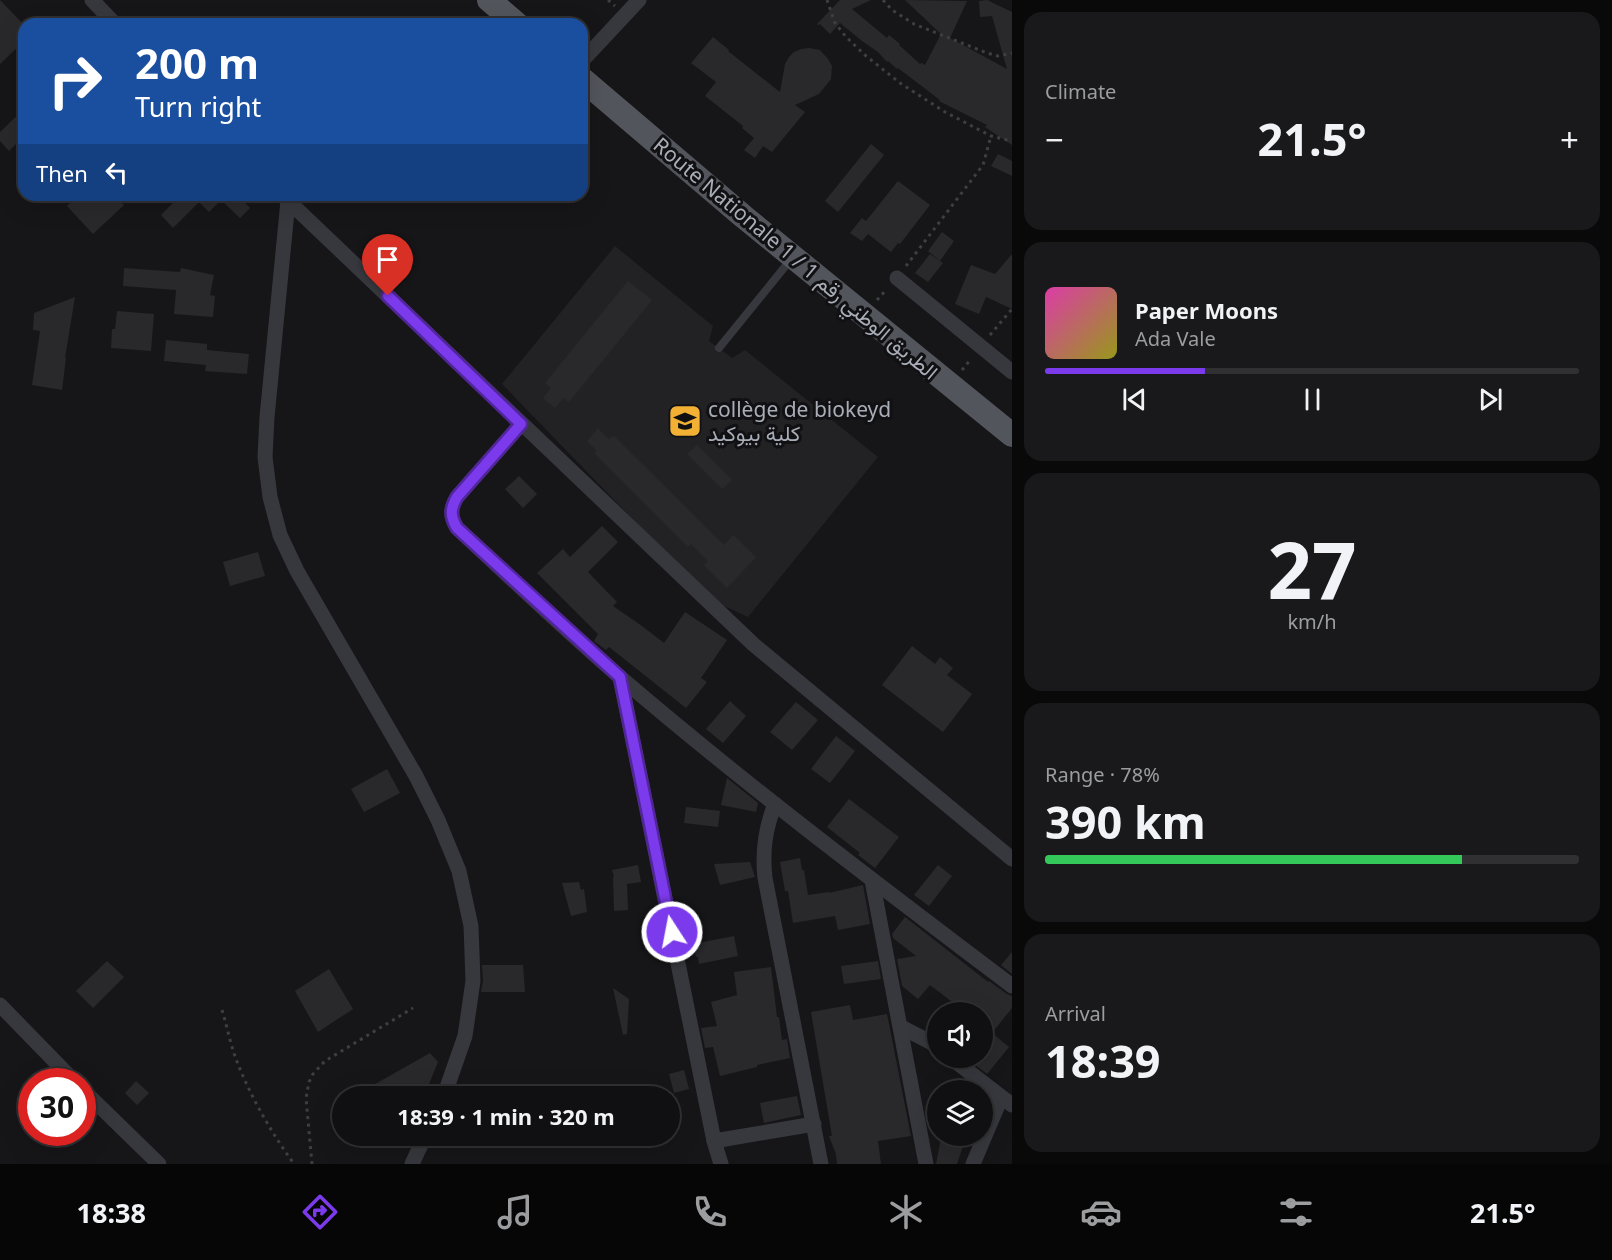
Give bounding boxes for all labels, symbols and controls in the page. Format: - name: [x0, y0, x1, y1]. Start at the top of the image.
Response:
- text: 200 m: [135, 34, 259, 91]
- icon: right: [36, 42, 114, 120]
- text: Climate: [1045, 78, 1116, 105]
- text: Turn right: [135, 88, 261, 125]
- text: 21.5°: [1258, 108, 1366, 169]
- text: −: [1045, 117, 1064, 162]
- text: +: [1560, 117, 1579, 162]
- street label: Route Nationale 1 / الطريق الوطني رقم 1: [645, 131, 944, 388]
- icon: left: [100, 156, 133, 189]
- text: Then: [36, 158, 88, 188]
- pin: [362, 234, 413, 296]
- icon: arrive: [371, 243, 404, 276]
- text: Paper Moons: [1135, 295, 1278, 325]
- text: Ada Vale: [1135, 325, 1216, 352]
- icon: previous: [1118, 383, 1151, 416]
- icon: pause: [1296, 383, 1329, 416]
- icon: next: [1474, 383, 1507, 416]
- place label: collège de biokeyd كلية بيوكيد: [708, 395, 891, 447]
- school or university icon: collège de biokeyd كلية بيوكيد: [667, 403, 703, 439]
- text: 27: [1267, 516, 1357, 622]
- text: km/h: [1287, 608, 1337, 635]
- text: Range · 78%: [1045, 761, 1160, 788]
- text: 390 km: [1045, 791, 1206, 852]
- position arrow: [640, 900, 704, 964]
- text: Arrival: [1045, 1000, 1106, 1027]
- map controls: [927, 1002, 993, 1146]
- button: sound: [927, 1002, 993, 1068]
- text: 18:39: [1045, 1030, 1161, 1091]
- speed limit sign: 30: [18, 1068, 96, 1146]
- button: layers: [927, 1080, 993, 1146]
- text: 18:39 · 1 min · 320 m: [397, 1101, 615, 1131]
- icon: directions: [299, 1191, 341, 1233]
- icon: music: [494, 1191, 536, 1233]
- icon: phone: [689, 1191, 731, 1233]
- icon: climate: [885, 1191, 927, 1233]
- icon: car: [1080, 1191, 1122, 1233]
- icon: filters: [1275, 1191, 1317, 1233]
- text: 18:38: [77, 1194, 146, 1231]
- text: 21.5°: [1470, 1194, 1535, 1231]

